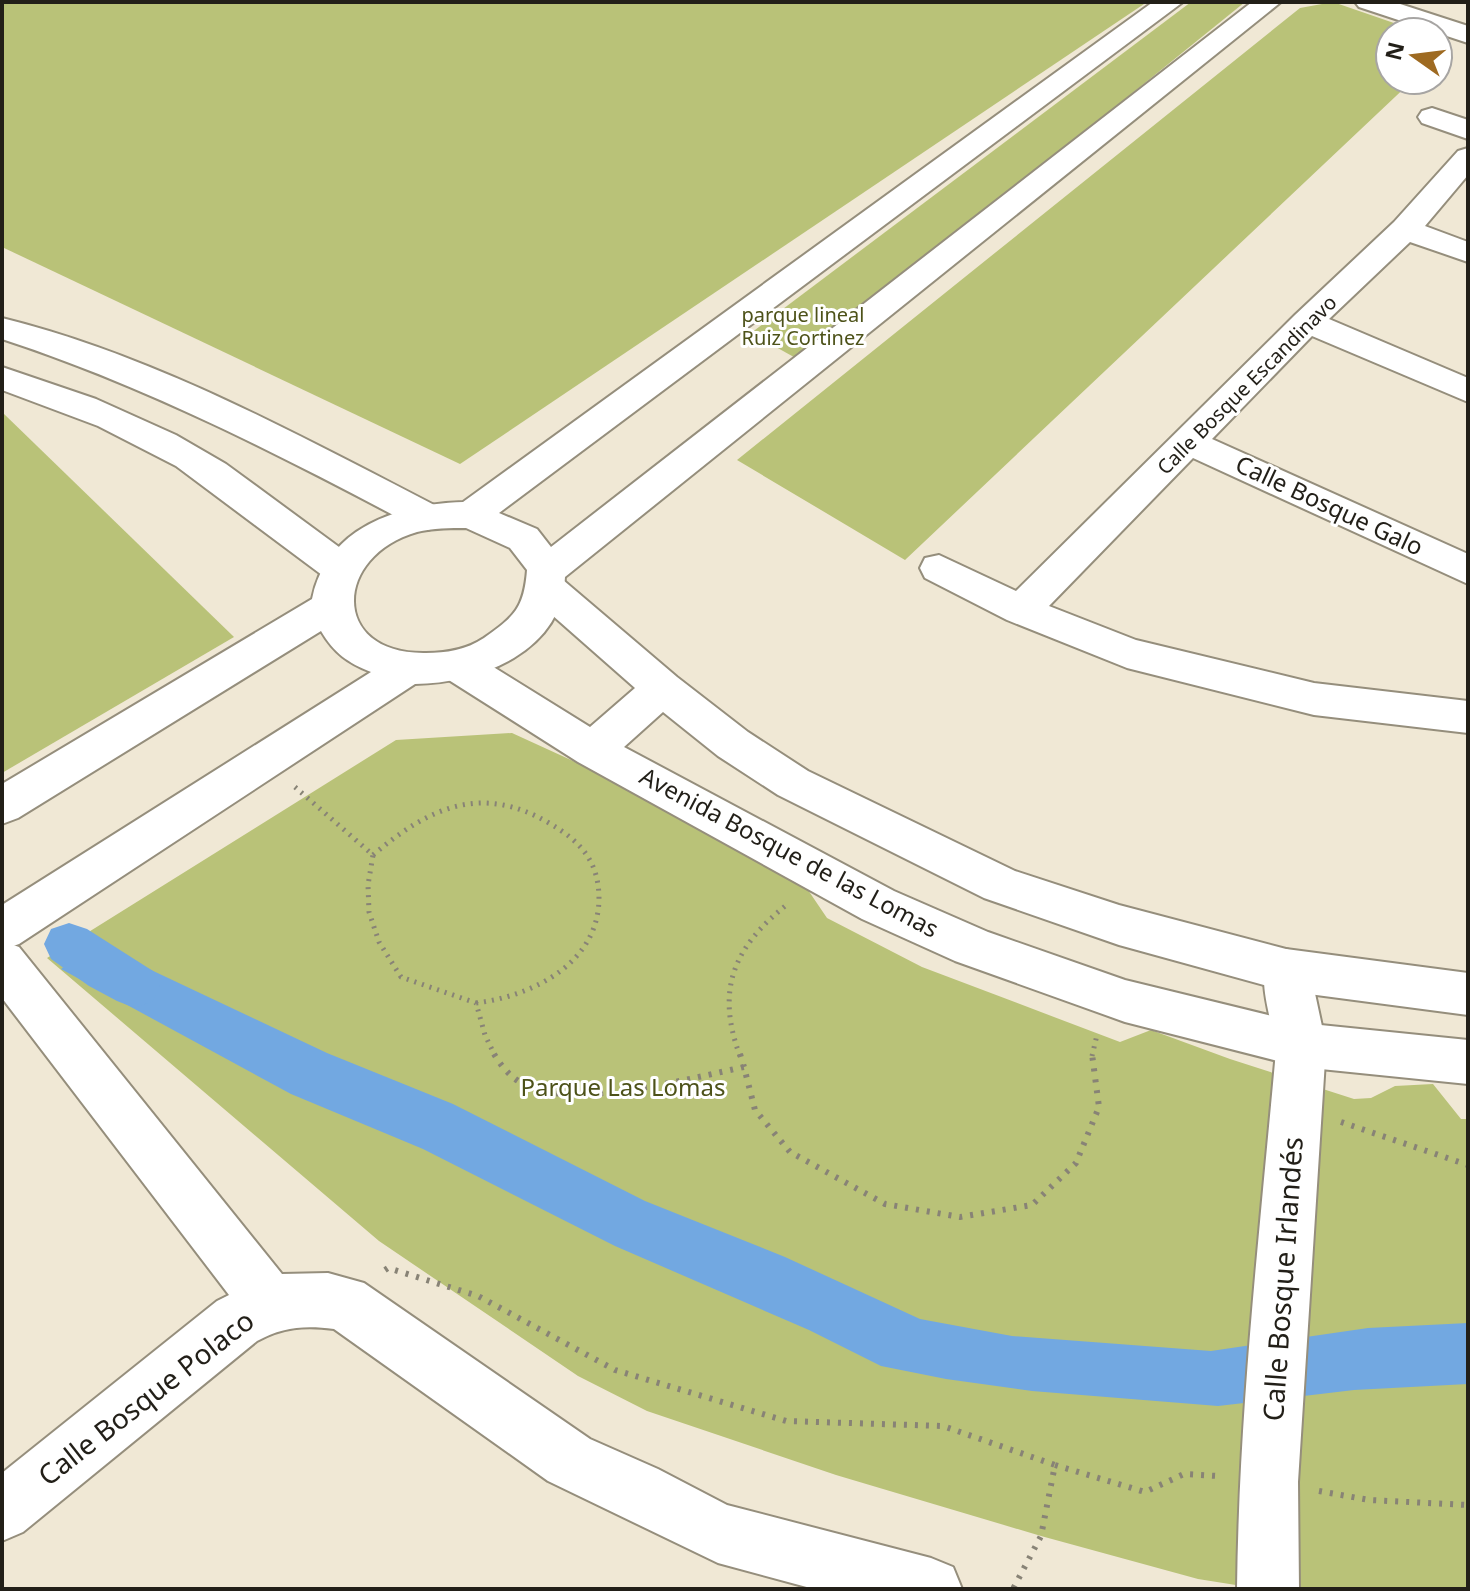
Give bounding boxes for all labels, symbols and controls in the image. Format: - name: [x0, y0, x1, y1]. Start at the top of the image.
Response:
- north arrow: [1374, 16, 1454, 96]
- text: N: [1377, 39, 1410, 63]
- street label: Calle Bosque Escandinavo: [1151, 289, 1342, 480]
- park label: parque lineal Ruiz Cortinez: [742, 301, 864, 351]
- street label: Calle Bosque Galo: [1230, 447, 1429, 563]
- street label: Avenida Bosque de las Lomas: [635, 759, 945, 945]
- park label: Parque Las Lomas: [520, 1070, 726, 1103]
- street label: Calle Bosque Irlandés: [1253, 1136, 1311, 1422]
- street label: Calle Bosque Polaco: [30, 1301, 261, 1494]

